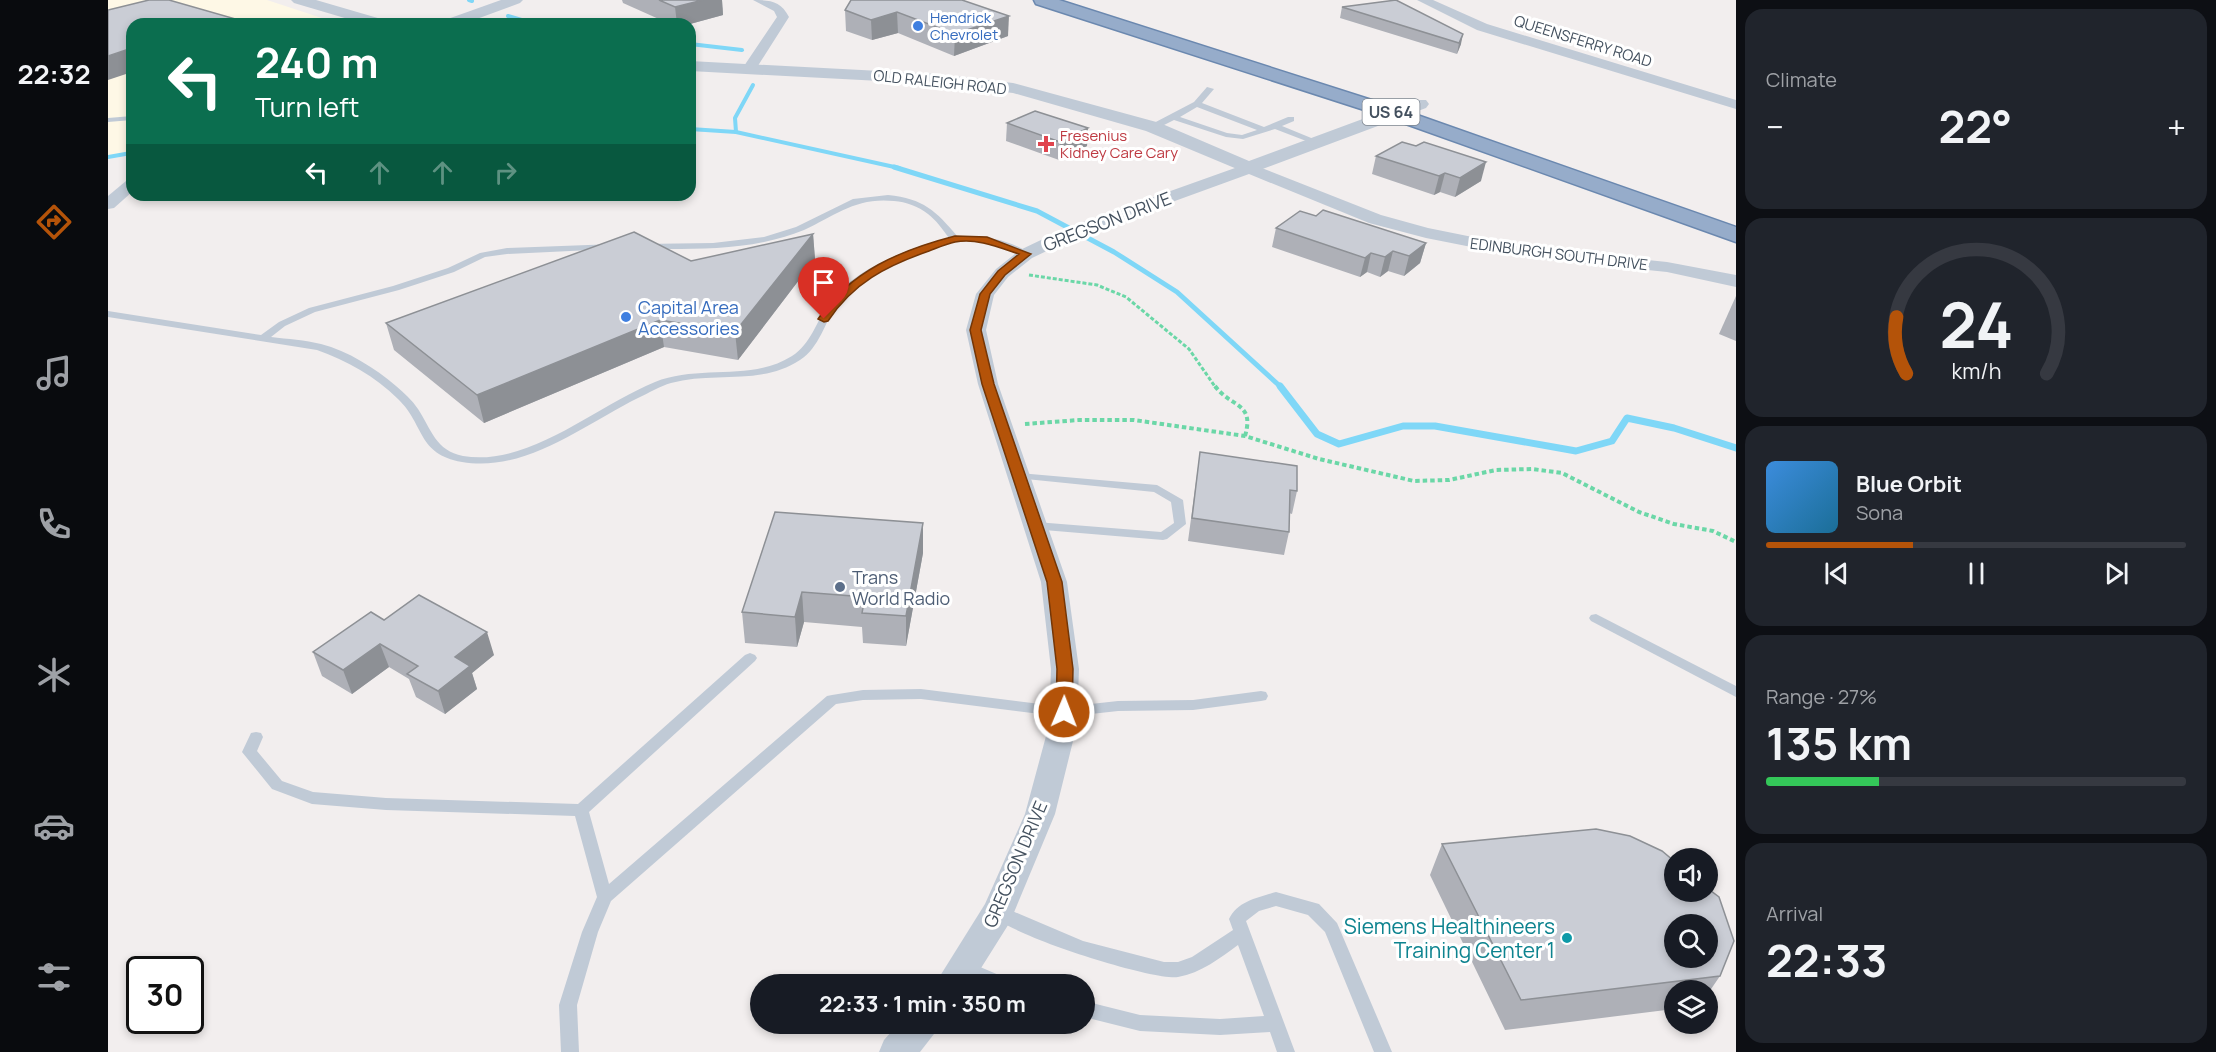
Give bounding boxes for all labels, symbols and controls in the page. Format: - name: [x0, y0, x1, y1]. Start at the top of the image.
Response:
- place label: Hendrick Chevrolet: [930, 7, 998, 45]
- street label: QUEENSFERRY ROAD: [1511, 10, 1655, 72]
- marker: Hendrick Chevrolet: [911, 19, 925, 33]
- text: 240 m: [255, 33, 379, 91]
- icon: left: [156, 42, 234, 120]
- text: 22:32: [17, 55, 91, 92]
- street label: OLD RALEIGH ROAD: [872, 65, 1008, 99]
- text: Climate: [1766, 66, 1837, 93]
- text: Turn left: [255, 88, 359, 125]
- text: 22°: [1938, 95, 2012, 157]
- road number: US 64: [1362, 99, 1420, 125]
- text: −: [1766, 104, 1784, 149]
- text: +: [2167, 104, 2186, 149]
- place label: Fresenius Kidney Care Cary: [1060, 125, 1178, 163]
- marker: Fresenius Kidney Care Cary: [1037, 135, 1055, 153]
- icon: left: [300, 156, 333, 189]
- icon: ahead: [363, 156, 396, 189]
- icon: ahead: [426, 156, 459, 189]
- icon: right: [489, 156, 522, 189]
- street label: GREGSON DRIVE: [1040, 186, 1174, 256]
- icon: directions: [33, 201, 75, 243]
- street label: EDINBURGH SOUTH DRIVE: [1469, 233, 1649, 275]
- pin: [798, 257, 849, 319]
- icon: arrive: [807, 266, 840, 299]
- text: 24: [1939, 282, 2013, 368]
- place label: Capital Area Accessories: [638, 295, 740, 340]
- marker: Capital Area Accessories: [619, 310, 633, 324]
- icon: music: [33, 352, 75, 394]
- text: km/h: [1951, 357, 2001, 386]
- text: Blue Orbit: [1856, 469, 1962, 499]
- text: Sona: [1856, 499, 1903, 526]
- icon: phone: [33, 503, 75, 545]
- icon: previous: [1820, 557, 1853, 590]
- icon: pause: [1960, 557, 1993, 590]
- icon: next: [2100, 557, 2133, 590]
- place label: Trans World Radio: [852, 565, 950, 610]
- marker: Trans World Radio: [833, 580, 847, 594]
- icon: climate: [33, 654, 75, 696]
- position arrow: [1032, 680, 1096, 744]
- text: Range · 27%: [1766, 683, 1877, 710]
- text: 135 km: [1766, 712, 1912, 774]
- street label: GREGSON DRIVE: [978, 797, 1052, 931]
- icon: car: [33, 805, 75, 847]
- map controls: [1664, 848, 1718, 1034]
- button: sound: [1664, 848, 1718, 902]
- text: Arrival: [1766, 900, 1823, 927]
- place label: Siemens Healthineers Training Center 1: [1344, 912, 1555, 964]
- button: search: [1664, 914, 1718, 968]
- text: 22:33: [1766, 929, 1887, 991]
- marker: Siemens Healthineers Training Center 1: [1560, 931, 1574, 945]
- icon: filters: [33, 956, 75, 998]
- speed limit sign: 30: [126, 956, 204, 1034]
- button: layers: [1664, 980, 1718, 1034]
- text: 22:33 · 1 min · 350 m: [819, 989, 1026, 1019]

